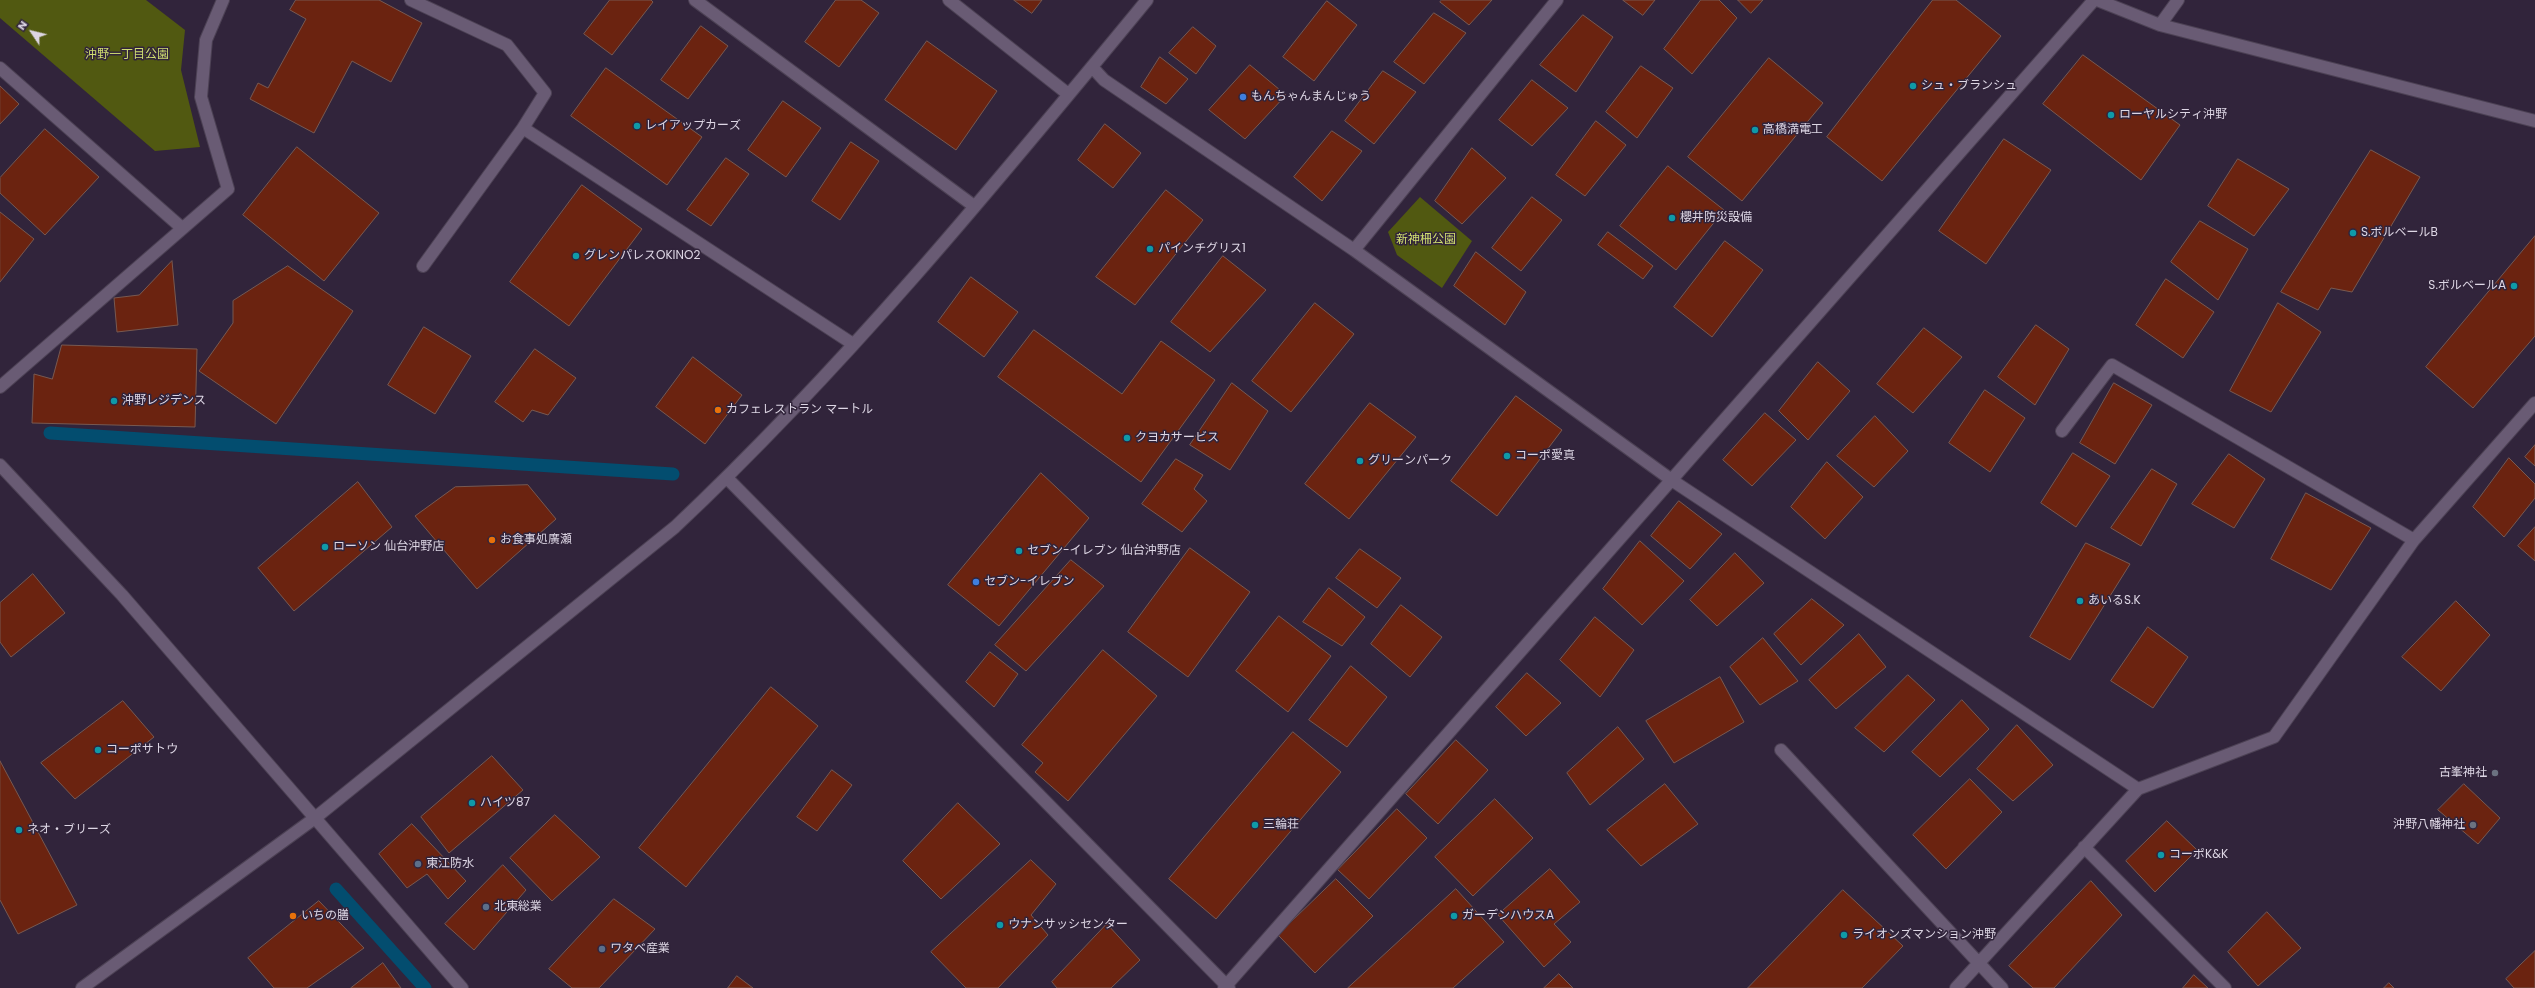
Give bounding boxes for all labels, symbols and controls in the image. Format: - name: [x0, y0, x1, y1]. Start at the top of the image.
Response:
- north arrow: [12, 12, 52, 52]
- text: N: [13, 17, 31, 33]
- park label: 沖野一丁目公園: [85, 48, 169, 62]
- place label: シュ・ブランシュ: [1921, 79, 2017, 93]
- marker: シュ・ブランシュ: [1908, 81, 1918, 91]
- place label: もんちゃんまんじゅう: [1251, 90, 1371, 104]
- marker: もんちゃんまんじゅう: [1238, 92, 1248, 102]
- place label: ローヤルシティ沖野: [2119, 108, 2227, 122]
- marker: ローヤルシティ沖野: [2106, 110, 2116, 120]
- place label: レイアップカーズ: [645, 119, 741, 133]
- marker: レイアップカーズ: [632, 121, 642, 131]
- place label: 高橋満電工: [1763, 123, 1823, 137]
- marker: 高橋満電工: [1750, 125, 1760, 135]
- place label: 櫻井防災設備: [1680, 211, 1752, 225]
- marker: 櫻井防災設備: [1667, 213, 1677, 223]
- place label: S.ボルベールB: [2361, 226, 2438, 240]
- marker: S.ボルベールB: [2348, 228, 2358, 238]
- park label: 新神柵公園: [1396, 233, 1456, 247]
- place label: パインチグリス1: [1158, 242, 1246, 256]
- marker: パインチグリス1: [1145, 244, 1155, 254]
- place label: グレンパレスOKINO2: [584, 249, 700, 263]
- marker: グレンパレスOKINO2: [571, 251, 581, 261]
- place label: S.ボルベールA: [2428, 279, 2506, 293]
- marker: S.ボルベールA: [2509, 281, 2519, 291]
- place label: 沖野レジデンス: [122, 394, 206, 408]
- marker: 沖野レジデンス: [109, 396, 119, 406]
- place label: カフェレストラン マートル: [726, 403, 873, 417]
- marker: カフェレストラン マートル: [713, 405, 723, 415]
- place label: クヨカサービス: [1135, 431, 1219, 445]
- marker: クヨカサービス: [1122, 433, 1132, 443]
- place label: コーポ愛真: [1515, 449, 1575, 463]
- marker: コーポ愛真: [1502, 451, 1512, 461]
- place label: グリーンパーク: [1368, 454, 1452, 468]
- marker: グリーンパーク: [1355, 456, 1365, 466]
- place label: お食事処廣瀬: [500, 533, 572, 547]
- marker: お食事処廣瀬: [487, 535, 497, 545]
- place label: ローソン 仙台沖野店: [333, 540, 444, 554]
- marker: ローソン 仙台沖野店: [320, 542, 330, 552]
- place label: セブン-イレブン 仙台沖野店: [1027, 544, 1181, 558]
- marker: セブン-イレブン 仙台沖野店: [1014, 546, 1024, 556]
- place label: セブン-イレブン: [984, 575, 1075, 589]
- marker: セブン-イレブン: [971, 577, 981, 587]
- place label: あいるS.K: [2088, 594, 2141, 608]
- marker: あいるS.K: [2075, 596, 2085, 606]
- place label: コーポサトウ: [106, 743, 178, 757]
- marker: コーポサトウ: [93, 745, 103, 755]
- place label: 古峯神社: [2439, 766, 2487, 780]
- marker: 古峯神社: [2490, 768, 2500, 778]
- place label: ハイツ87: [480, 796, 530, 810]
- marker: ハイツ87: [467, 798, 477, 808]
- place label: 三輪荘: [1263, 818, 1299, 832]
- place label: 沖野八幡神社: [2393, 818, 2465, 832]
- marker: 三輪荘: [1250, 820, 1260, 830]
- marker: 沖野八幡神社: [2468, 820, 2478, 830]
- place label: ネオ・ブリーズ: [27, 823, 111, 837]
- marker: ネオ・ブリーズ: [14, 825, 24, 835]
- place label: コーポK&K: [2169, 848, 2228, 862]
- marker: コーポK&K: [2156, 850, 2166, 860]
- place label: 東江防水: [426, 857, 474, 871]
- marker: 東江防水: [413, 859, 423, 869]
- place label: 北東総業: [494, 900, 542, 914]
- marker: 北東総業: [481, 902, 491, 912]
- place label: いちの膳: [301, 909, 349, 923]
- place label: ガーデンハウスA: [1462, 909, 1554, 923]
- marker: いちの膳: [288, 911, 298, 921]
- marker: ガーデンハウスA: [1449, 911, 1459, 921]
- place label: ウナンサッシセンター: [1008, 918, 1128, 932]
- marker: ウナンサッシセンター: [995, 920, 1005, 930]
- place label: ライオンズマンション沖野: [1852, 928, 1996, 942]
- marker: ライオンズマンション沖野: [1839, 930, 1849, 940]
- place label: ワタベ産業: [610, 942, 670, 956]
- marker: ワタベ産業: [597, 944, 607, 954]

